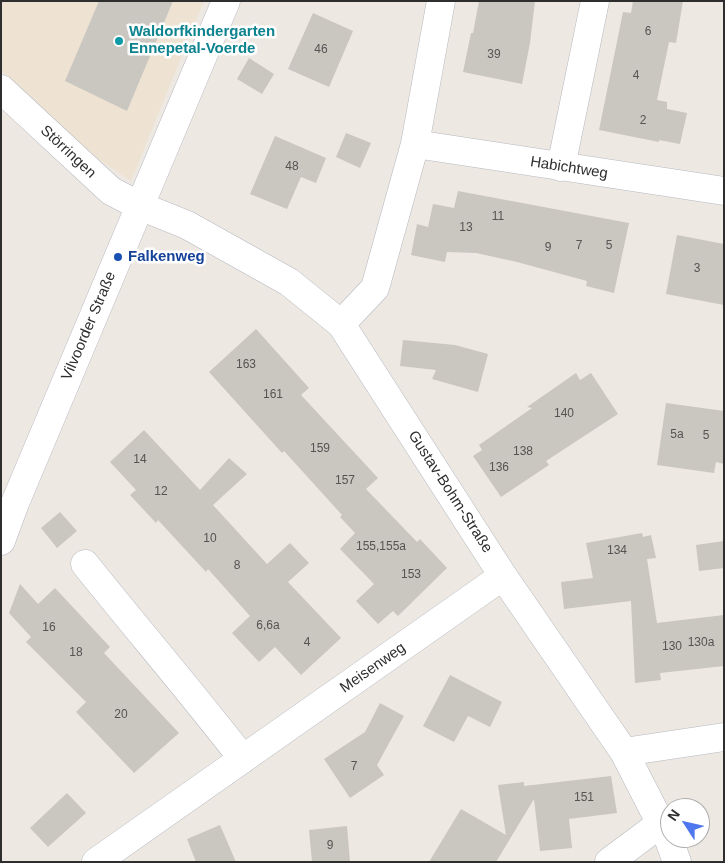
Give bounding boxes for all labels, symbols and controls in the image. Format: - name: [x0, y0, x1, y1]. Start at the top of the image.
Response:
- place label: Waldorfkindergarten Ennepetal-Voerde: [129, 23, 275, 58]
- house number: 6: [645, 25, 651, 39]
- marker: Waldorfkindergarten Ennepetal-Voerde: [113, 35, 125, 47]
- house number: 46: [314, 43, 328, 57]
- house number: 39: [487, 48, 501, 62]
- house number: 4: [633, 69, 639, 83]
- house number: 2: [640, 114, 646, 128]
- street label: Störringen: [37, 122, 99, 182]
- street label: Habichtweg: [529, 153, 609, 183]
- house number: 48: [285, 160, 299, 174]
- house number: 11: [492, 210, 504, 224]
- house number: 13: [459, 221, 473, 235]
- house number: 7: [576, 239, 582, 253]
- house number: 5: [606, 239, 612, 253]
- house number: 9: [545, 241, 551, 255]
- place label: Falkenweg: [128, 248, 205, 266]
- marker: Falkenweg: [112, 251, 124, 263]
- house number: 3: [694, 262, 700, 276]
- street label: Vilvoorder Straße: [58, 269, 120, 383]
- house number: 163: [236, 358, 256, 372]
- house number: 161: [263, 388, 283, 402]
- house number: 140: [554, 407, 574, 421]
- street label: Gustav-Bohm-Straße: [404, 428, 496, 556]
- house number: 5a: [670, 428, 684, 442]
- house number: 5: [703, 429, 709, 443]
- house number: 159: [310, 442, 330, 456]
- house number: 138: [513, 445, 533, 459]
- house number: 14: [133, 453, 147, 467]
- house number: 136: [489, 461, 509, 475]
- house number: 157: [335, 474, 355, 488]
- house number: 12: [154, 485, 168, 499]
- house number: 10: [203, 532, 217, 546]
- house number: 155,155a: [356, 540, 406, 554]
- house number: 134: [607, 544, 627, 558]
- house number: 8: [234, 559, 240, 573]
- house number: 153: [401, 568, 421, 582]
- house number: 6,6a: [256, 619, 280, 633]
- house number: 16: [42, 621, 56, 635]
- house number: 4: [304, 636, 310, 650]
- house number: 130a: [688, 636, 714, 650]
- street label: Meisenweg: [337, 639, 409, 697]
- house number: 130: [662, 640, 682, 654]
- house number: 18: [69, 646, 83, 660]
- house number: 20: [114, 708, 128, 722]
- house number: 7: [351, 760, 357, 774]
- house number: 151: [574, 791, 594, 805]
- north arrow: [660, 798, 710, 848]
- text: N: [664, 806, 683, 824]
- house number: 9: [327, 839, 333, 853]

